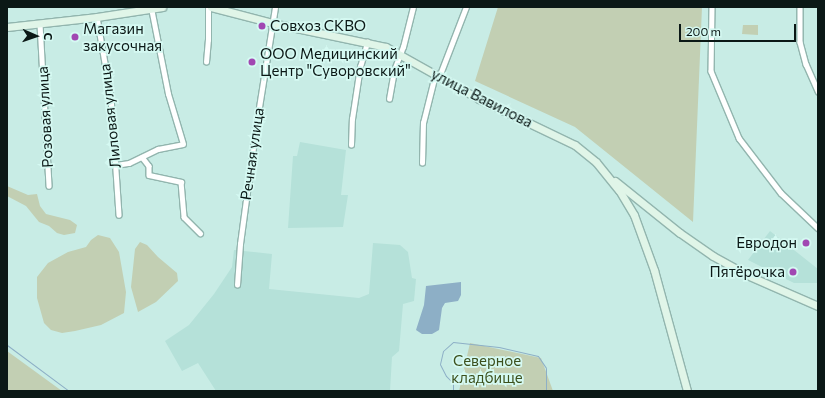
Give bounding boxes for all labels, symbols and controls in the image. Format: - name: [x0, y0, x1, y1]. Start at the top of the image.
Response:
- north arrow: [16, 16, 56, 56]
- scale bar: [681, 16, 798, 42]
- place label: Совхоз СКВО: [270, 17, 366, 35]
- place label: Магазин закусочная: [83, 19, 162, 54]
- marker: Совхоз СКВО: [257, 21, 267, 31]
- text: 200 m: [686, 24, 721, 38]
- text: С: [42, 32, 55, 40]
- marker: Магазин закусочная: [70, 32, 80, 42]
- place label: ООО Медицинский Центр "Суворовский": [260, 44, 411, 79]
- marker: ООО Медицинский Центр "Суворовский": [247, 57, 257, 67]
- street label: Лиловая улица: [96, 63, 124, 169]
- street label: улица Вавилова: [428, 65, 536, 131]
- street label: Розовая улица: [33, 66, 57, 168]
- street label: Речная улица: [237, 107, 267, 201]
- place label: Евродон: [736, 234, 797, 252]
- marker: Евродон: [800, 237, 812, 249]
- place label: Пятёрочка: [710, 263, 785, 281]
- marker: Пятёрочка: [788, 267, 798, 277]
- park label: Северное кладбище: [451, 351, 523, 386]

